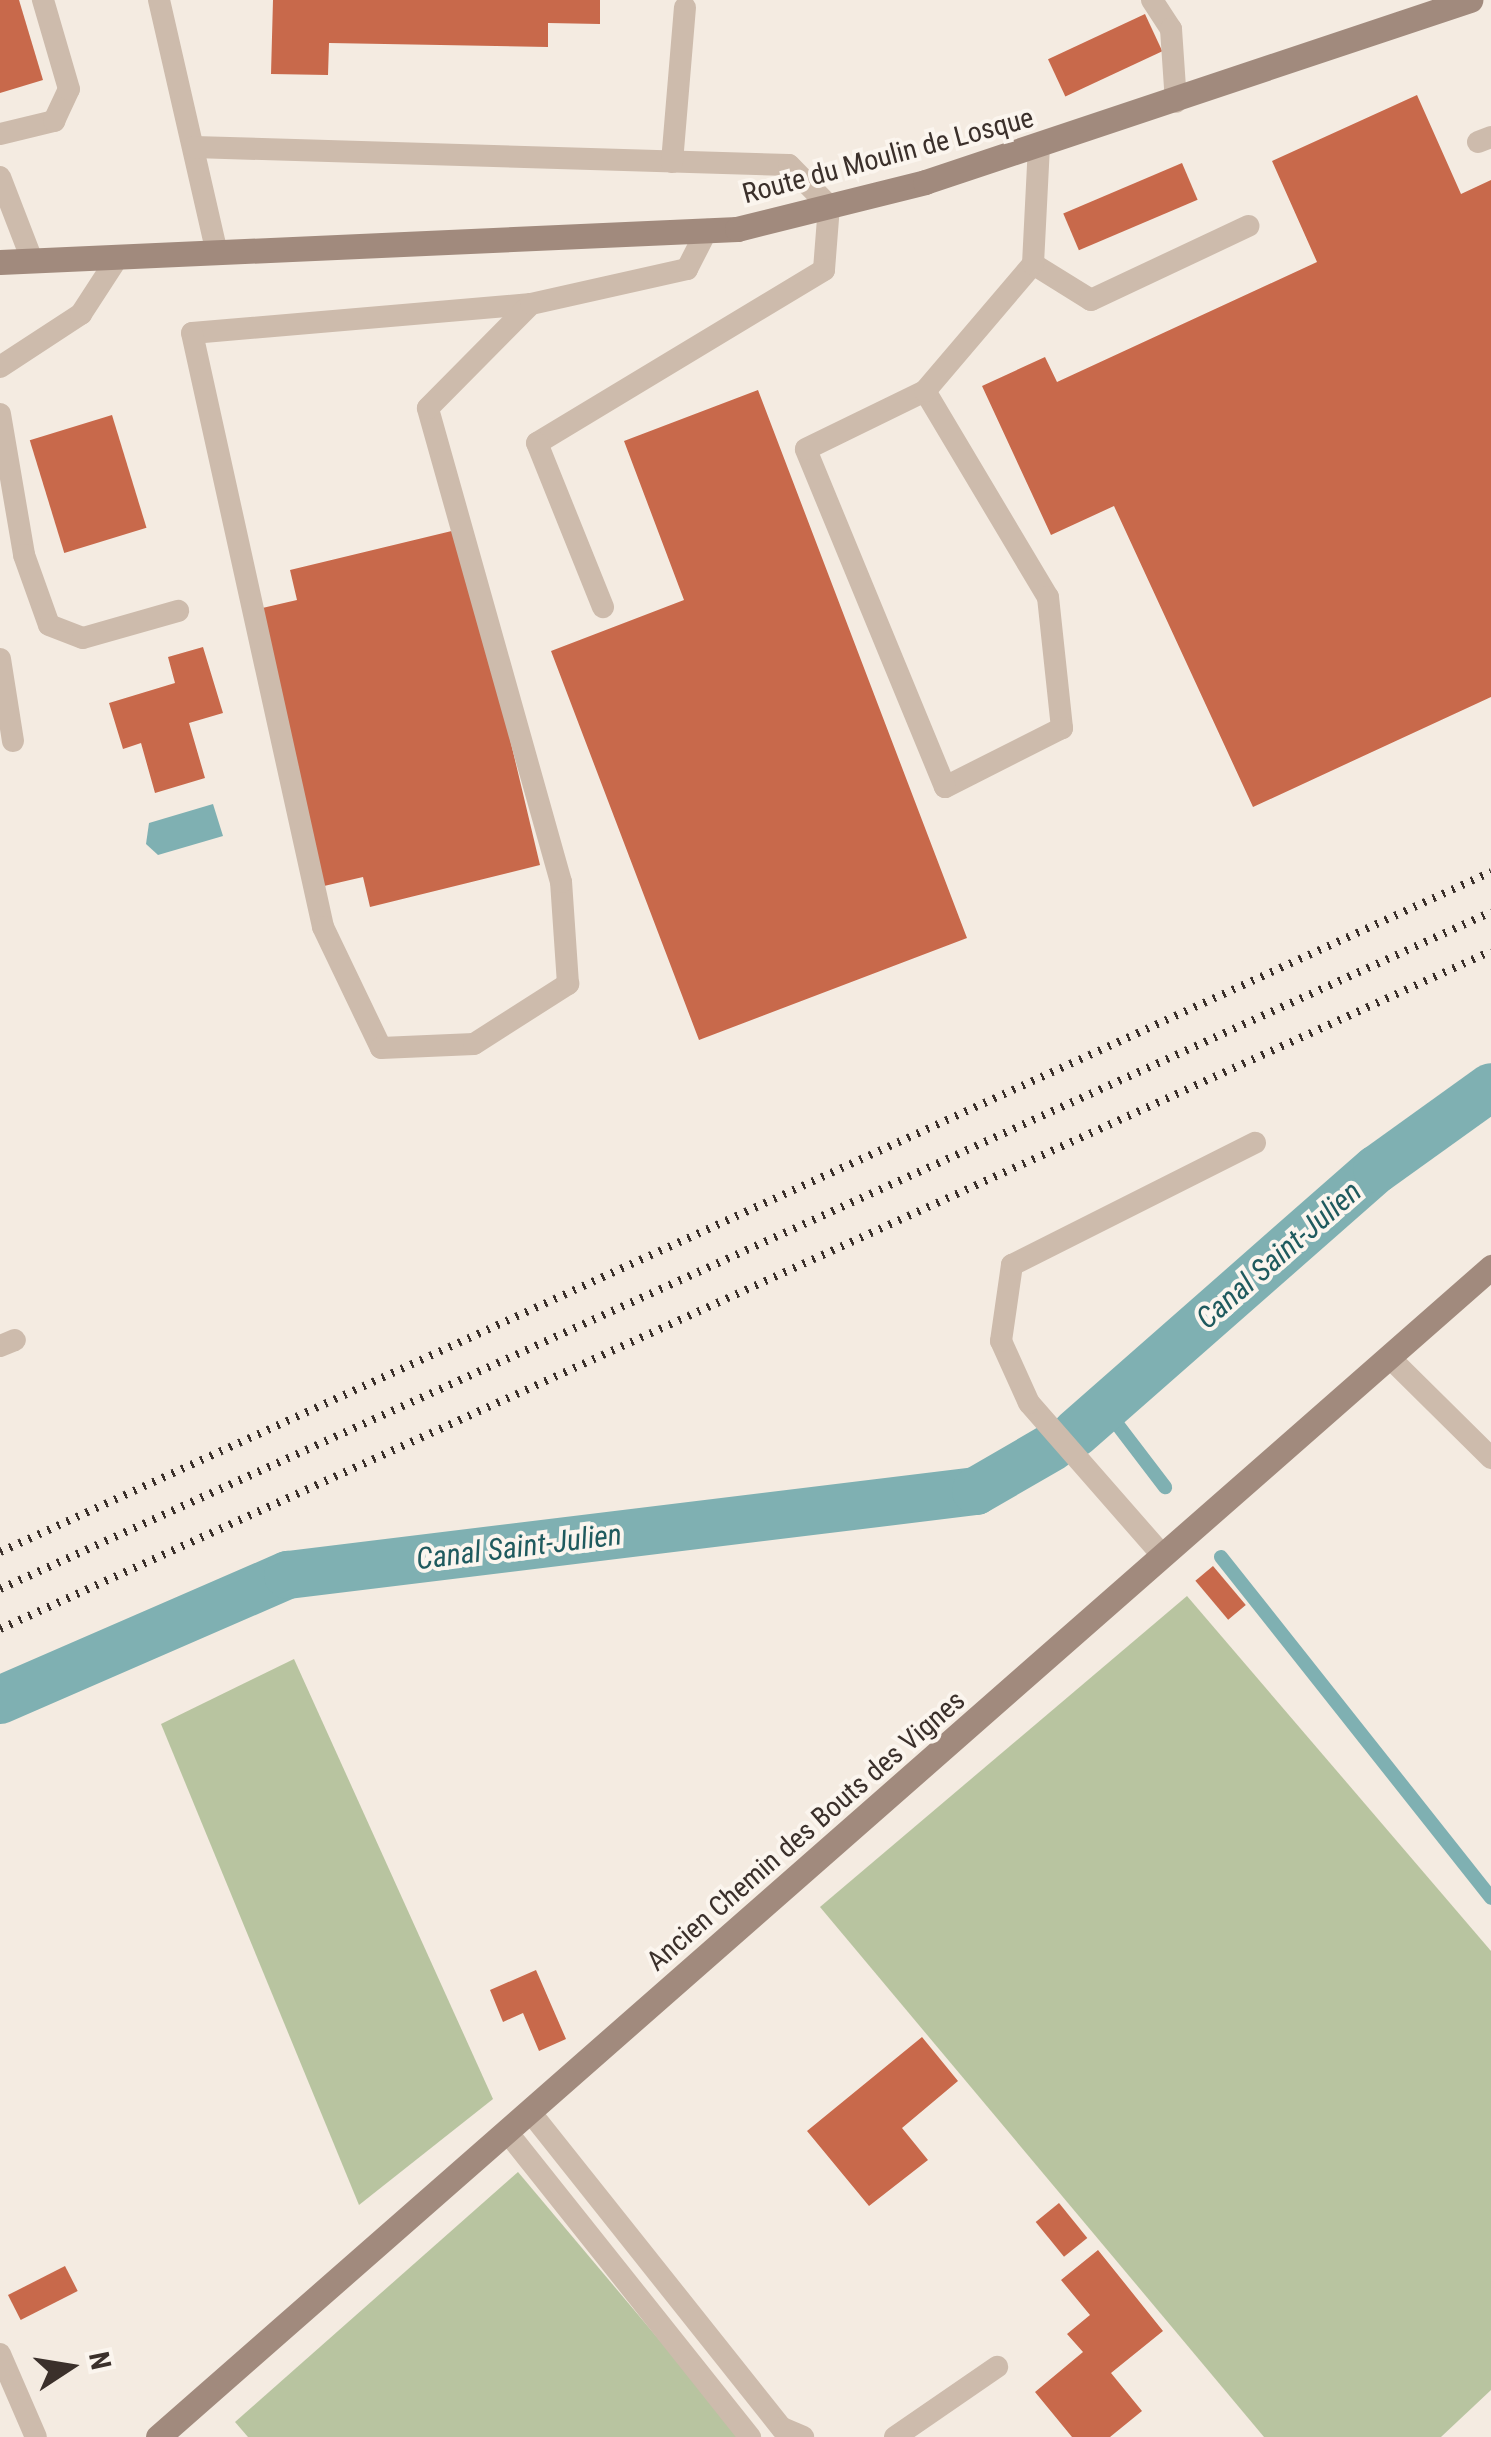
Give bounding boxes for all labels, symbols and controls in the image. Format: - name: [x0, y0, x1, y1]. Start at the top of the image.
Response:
- street label: Route du Moulin de Losque: [739, 101, 1037, 211]
- water label: Canal Saint-Julien: [1189, 1174, 1369, 1336]
- water label: Canal Saint-Julien: [414, 1517, 624, 1577]
- street label: Ancien Chemin des Bouts des Vignes: [640, 1684, 972, 1978]
- north arrow: [20, 2317, 120, 2417]
- text: N: [82, 2349, 118, 2372]

